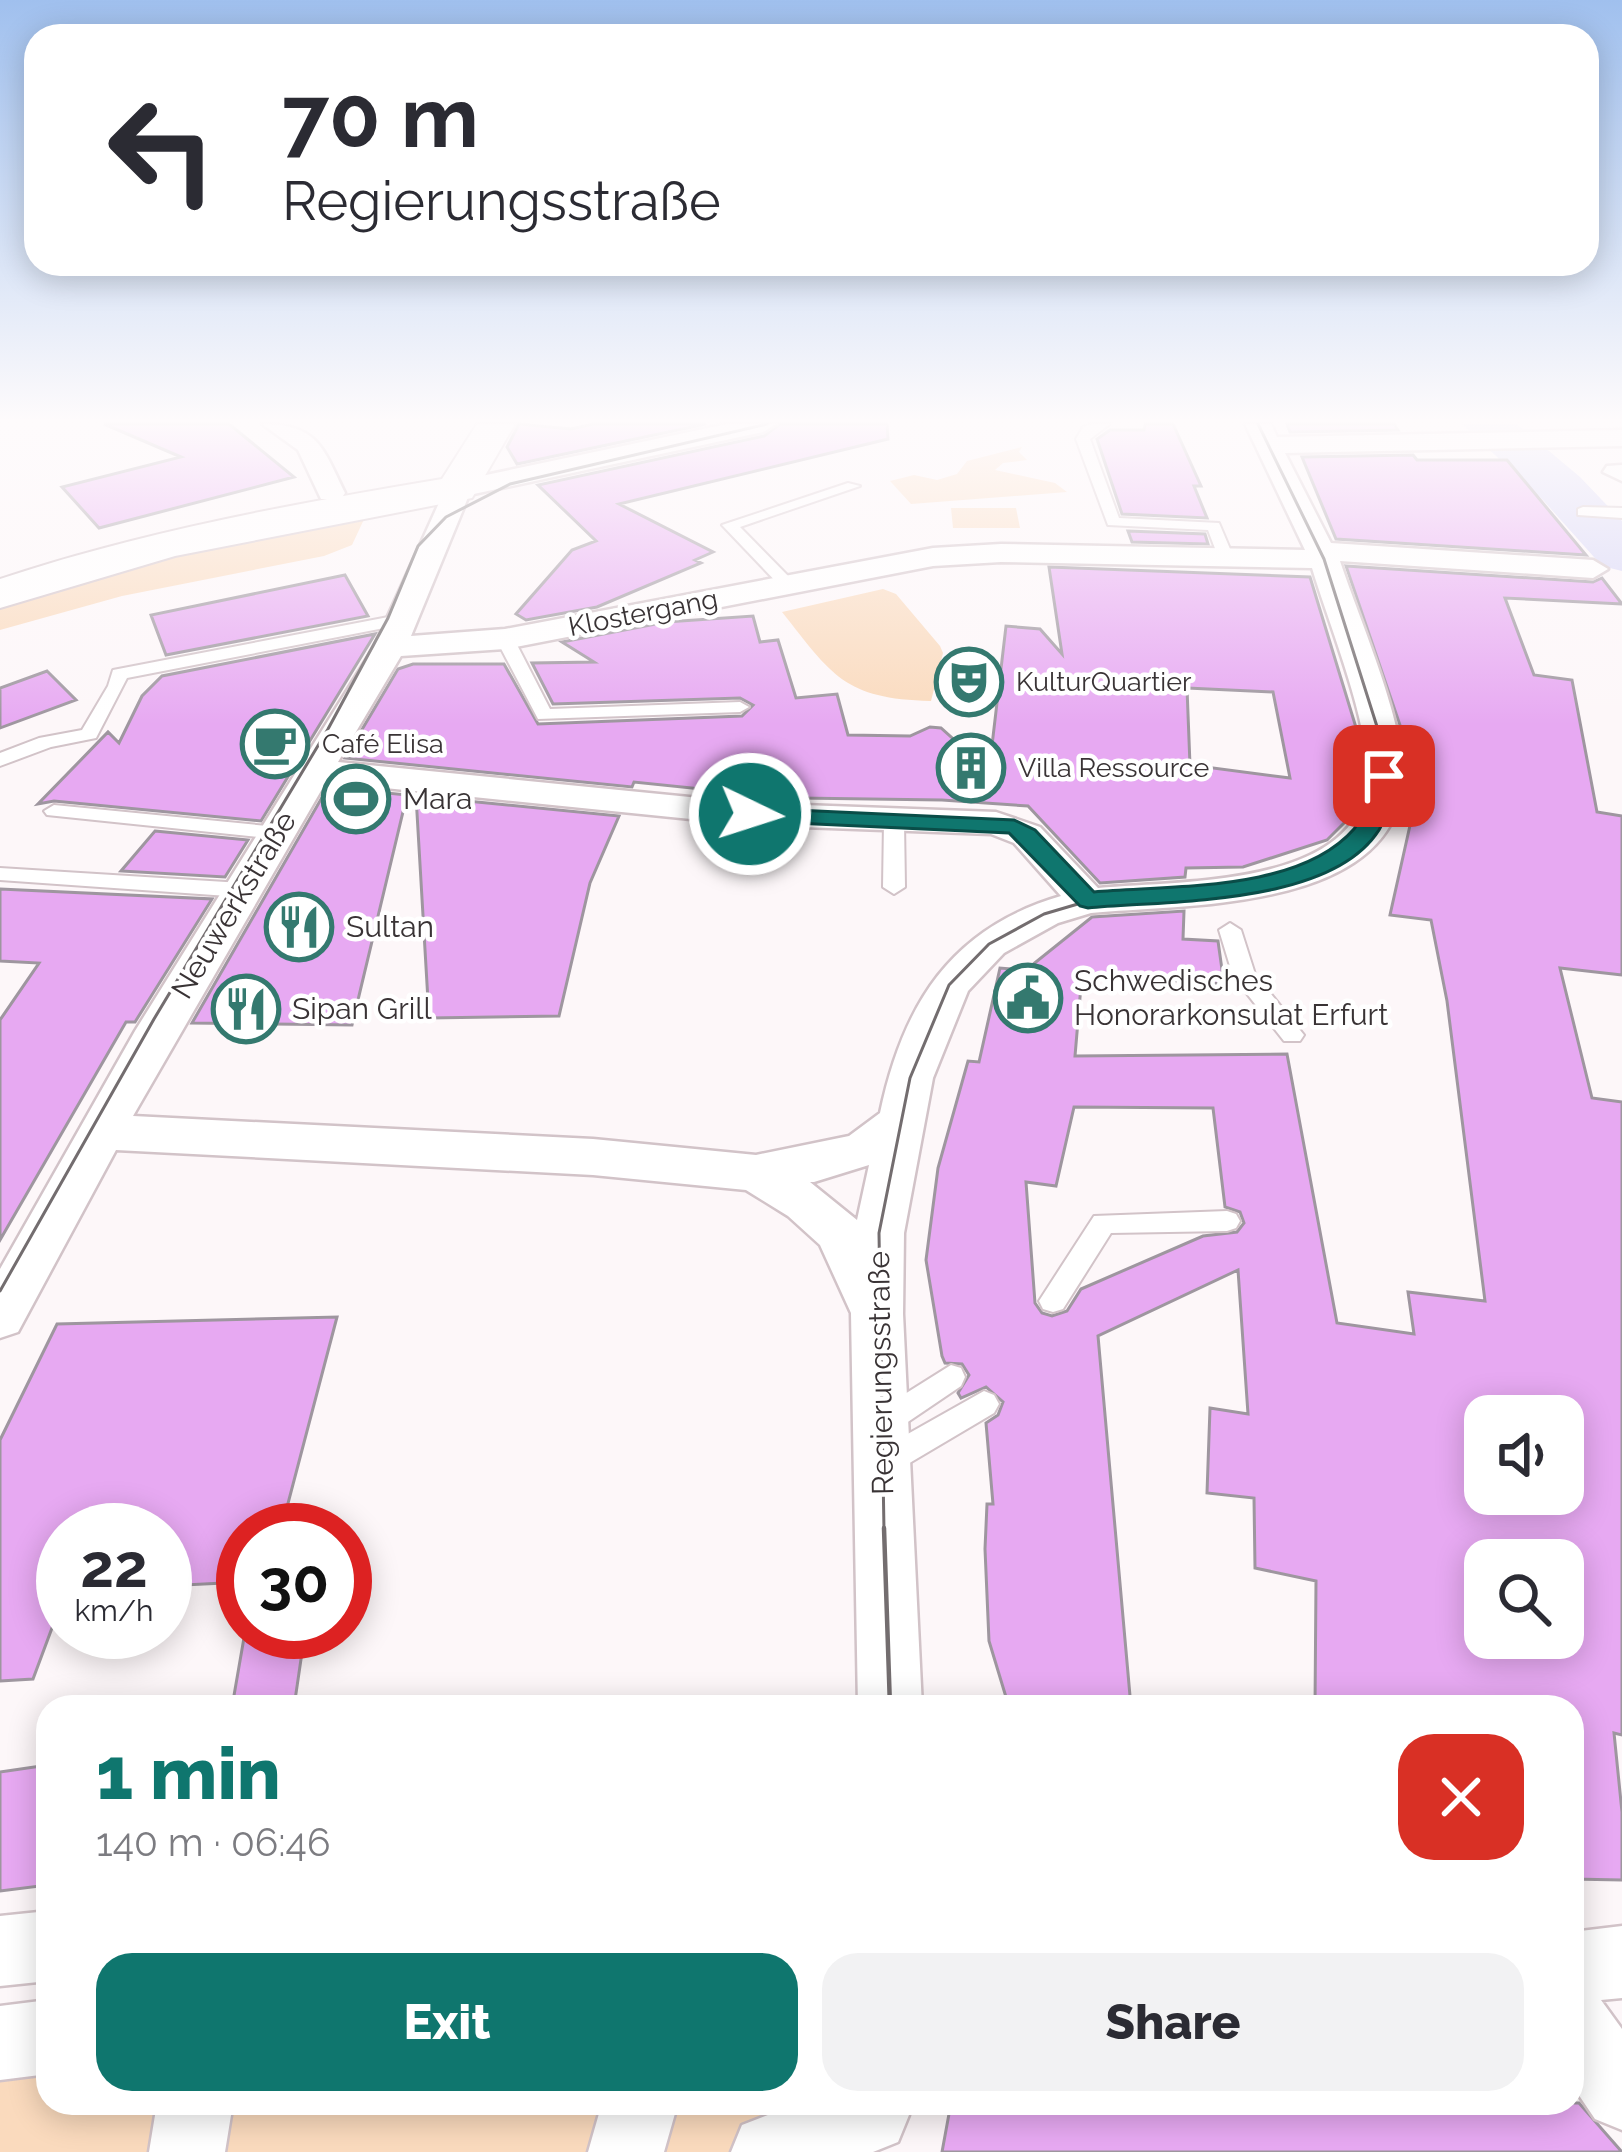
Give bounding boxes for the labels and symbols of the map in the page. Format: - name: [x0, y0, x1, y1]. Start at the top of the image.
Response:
- street label: Klostergang: [566, 583, 720, 642]
- theatre icon: KulturQuartier: [934, 647, 1004, 717]
- place label: KulturQuartier: [1016, 666, 1192, 697]
- cafe icon: Café Elisa: [240, 709, 310, 779]
- pin: [1333, 725, 1435, 827]
- place label: Café Elisa: [322, 728, 444, 759]
- building icon: Villa Ressource: [936, 733, 1006, 803]
- position arrow: [687, 751, 813, 877]
- place label: Villa Ressource: [1018, 752, 1209, 783]
- sports icon: Mara: [321, 764, 391, 834]
- place label: Mara: [403, 781, 472, 816]
- street label: Neuwerkstraße: [164, 805, 303, 1004]
- restaurant icon: Sultan: [264, 892, 334, 962]
- place label: Sultan: [346, 909, 434, 944]
- public building icon: Schwedisches Honorarkonsulat Erfurt: [993, 963, 1063, 1033]
- place label: Schwedisches Honorarkonsulat Erfurt: [1074, 963, 1388, 1032]
- restaurant icon: Sipan Grill: [211, 974, 281, 1044]
- place label: Sipan Grill: [292, 991, 432, 1026]
- street label: Regierungsstraße: [861, 1251, 900, 1495]
- speed limit sign: 30: [216, 1503, 372, 1659]

